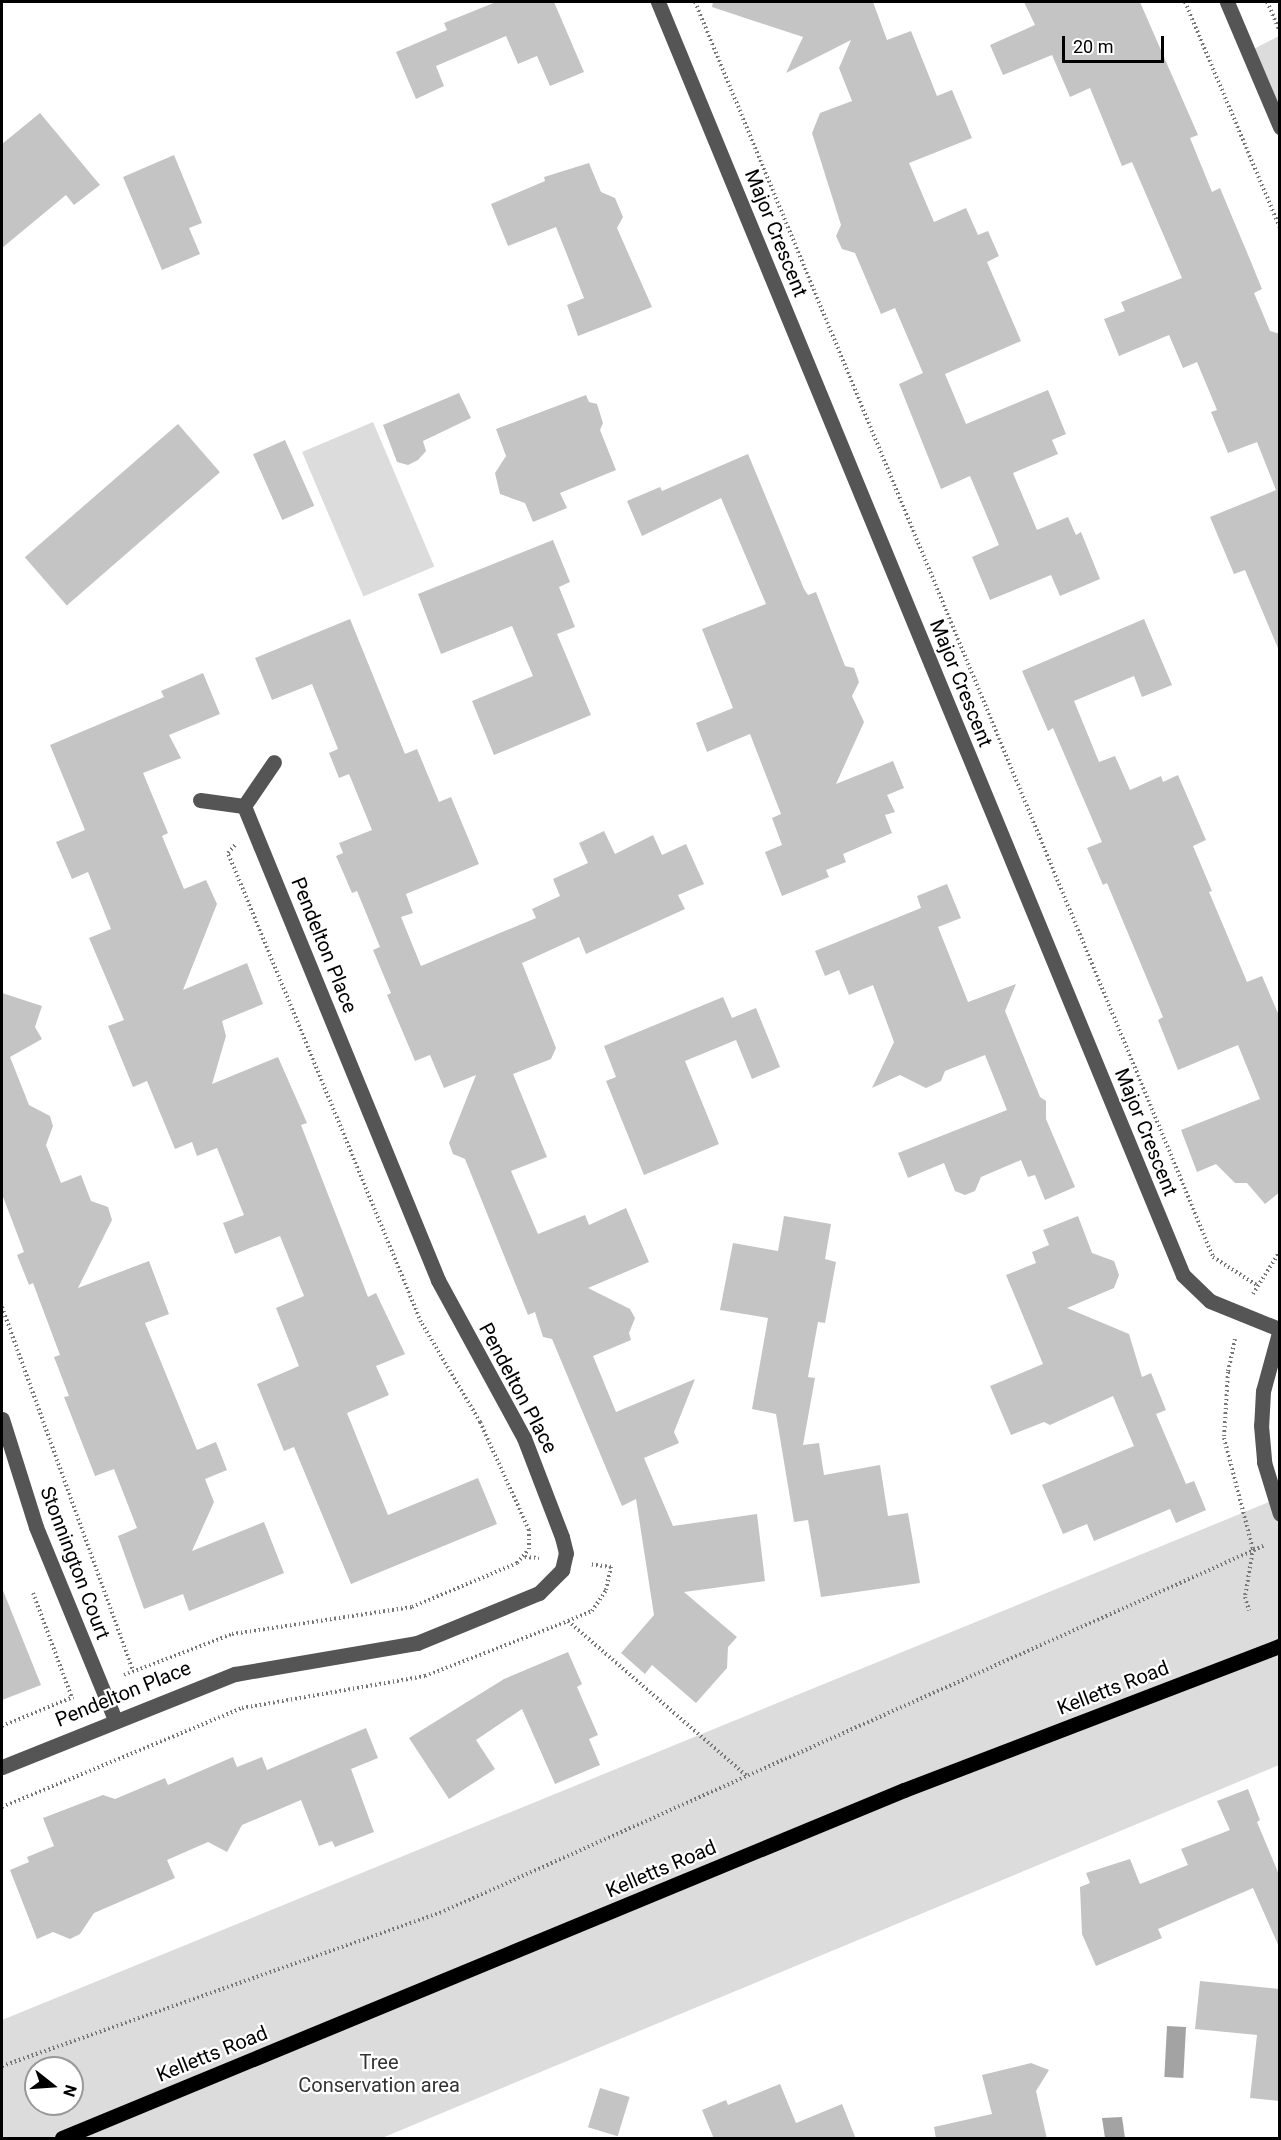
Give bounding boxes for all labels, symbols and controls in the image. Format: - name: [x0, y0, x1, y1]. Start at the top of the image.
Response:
- scale bar: [1065, 24, 1167, 62]
- text: 20 m: [1073, 36, 1113, 57]
- street label: Major Crescent: [740, 166, 812, 300]
- street label: Major Crescent: [925, 616, 997, 750]
- street label: Pendelton Place: [286, 874, 362, 1016]
- street label: Major Crescent: [1110, 1065, 1182, 1199]
- street label: Pendelton Place: [474, 1319, 562, 1457]
- street label: Stonnington Court: [35, 1483, 115, 1643]
- street label: Pendelton Place: [52, 1656, 194, 1732]
- street label: Kelletts Road: [1054, 1656, 1172, 1720]
- street label: Kelletts Road: [602, 1835, 720, 1903]
- street label: Kelletts Road: [153, 2021, 271, 2087]
- park label: Tree Conservation area: [298, 2051, 460, 2098]
- north arrow: [24, 2056, 84, 2116]
- text: N: [59, 2083, 81, 2099]

